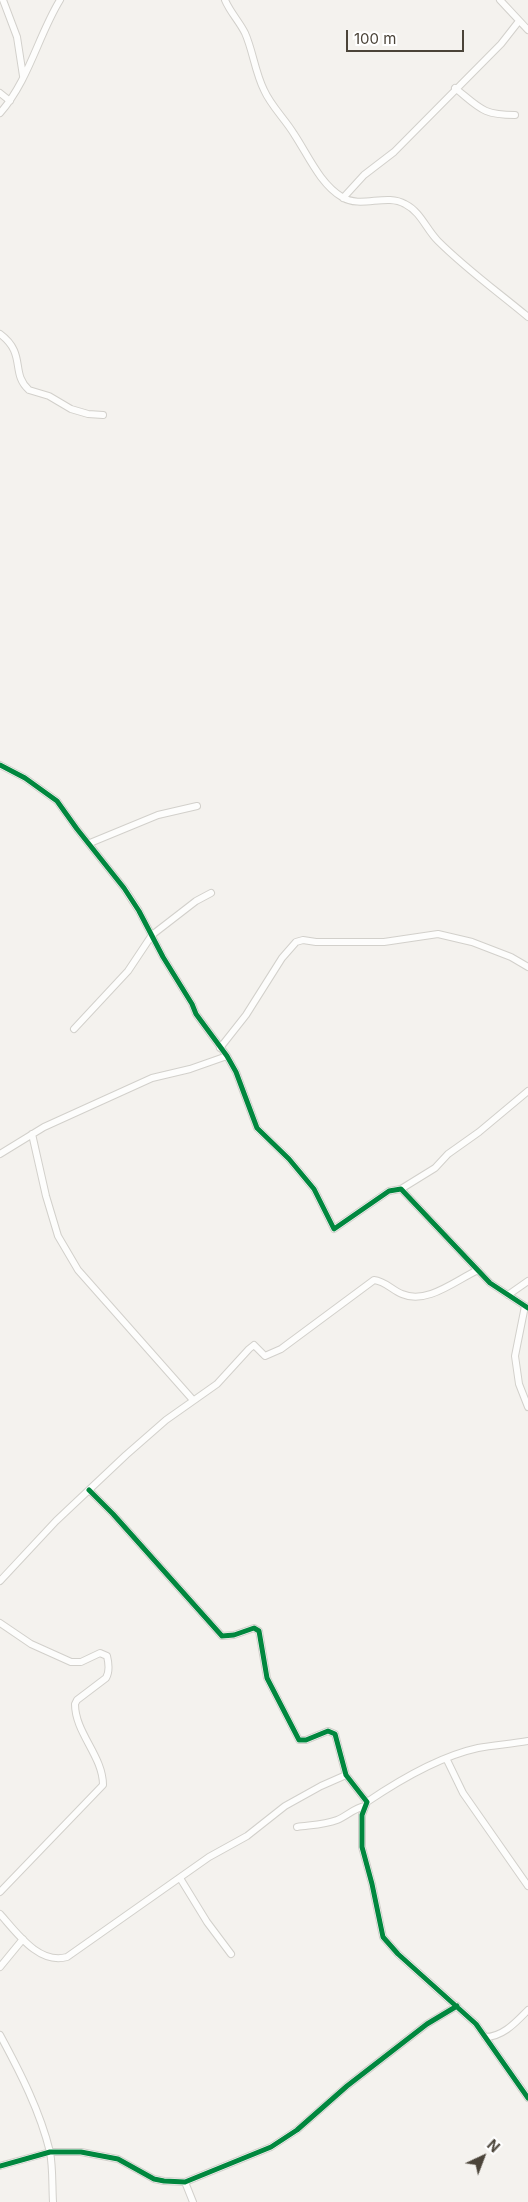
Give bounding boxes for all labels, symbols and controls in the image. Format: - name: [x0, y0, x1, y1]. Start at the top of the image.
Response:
- scale bar: [348, 20, 466, 52]
- text: 100 m: [354, 29, 396, 48]
- north arrow: [458, 2132, 508, 2182]
- text: N: [484, 2136, 503, 2156]

